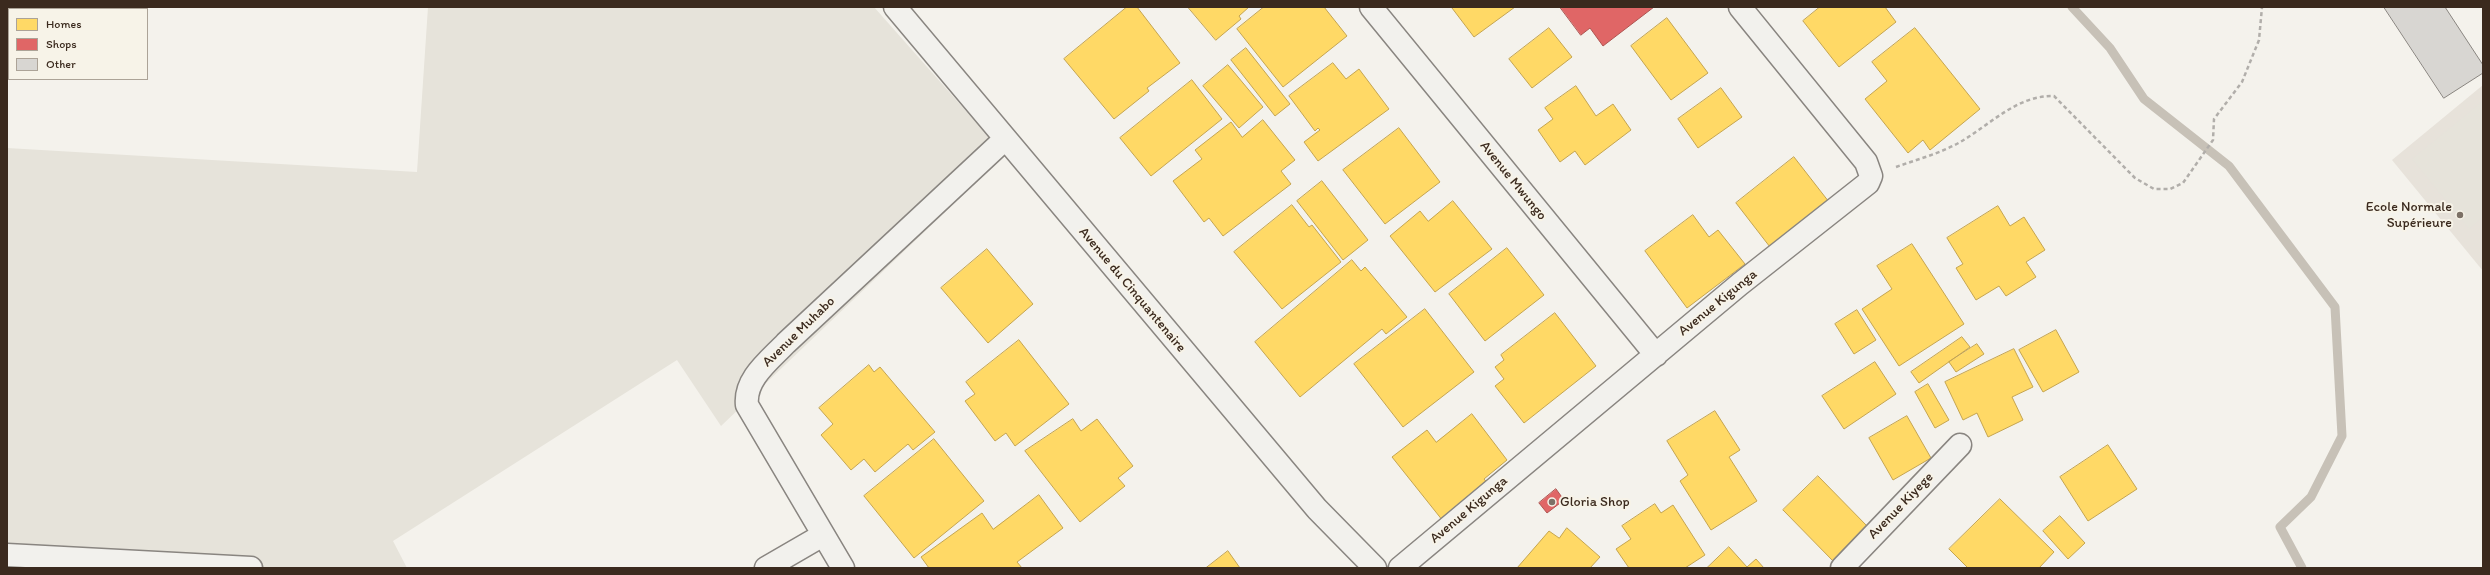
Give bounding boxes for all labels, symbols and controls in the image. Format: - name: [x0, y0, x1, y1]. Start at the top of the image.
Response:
- legend: [8, 8, 148, 80]
- text: Homes: [46, 17, 82, 31]
- text: Shops: [46, 37, 77, 51]
- text: Other: [46, 57, 76, 71]
- street label: Avenue Mwungo: [1476, 138, 1550, 224]
- place label: Ecole Normale Supérieure: [2366, 199, 2452, 232]
- marker: Ecole Normale Supérieure: [2455, 210, 2465, 220]
- street label: Avenue du Cinquantenaire: [1075, 224, 1189, 356]
- street label: Avenue Kigunga: [1675, 266, 1761, 340]
- street label: Avenue Muhabo: [759, 293, 839, 371]
- street label: Avenue Kiyege: [1865, 469, 1937, 543]
- street label: Avenue Kigunga: [1427, 473, 1511, 547]
- place label: Gloria Shop: [1560, 494, 1630, 510]
- marker: Gloria Shop: [1547, 497, 1557, 507]

